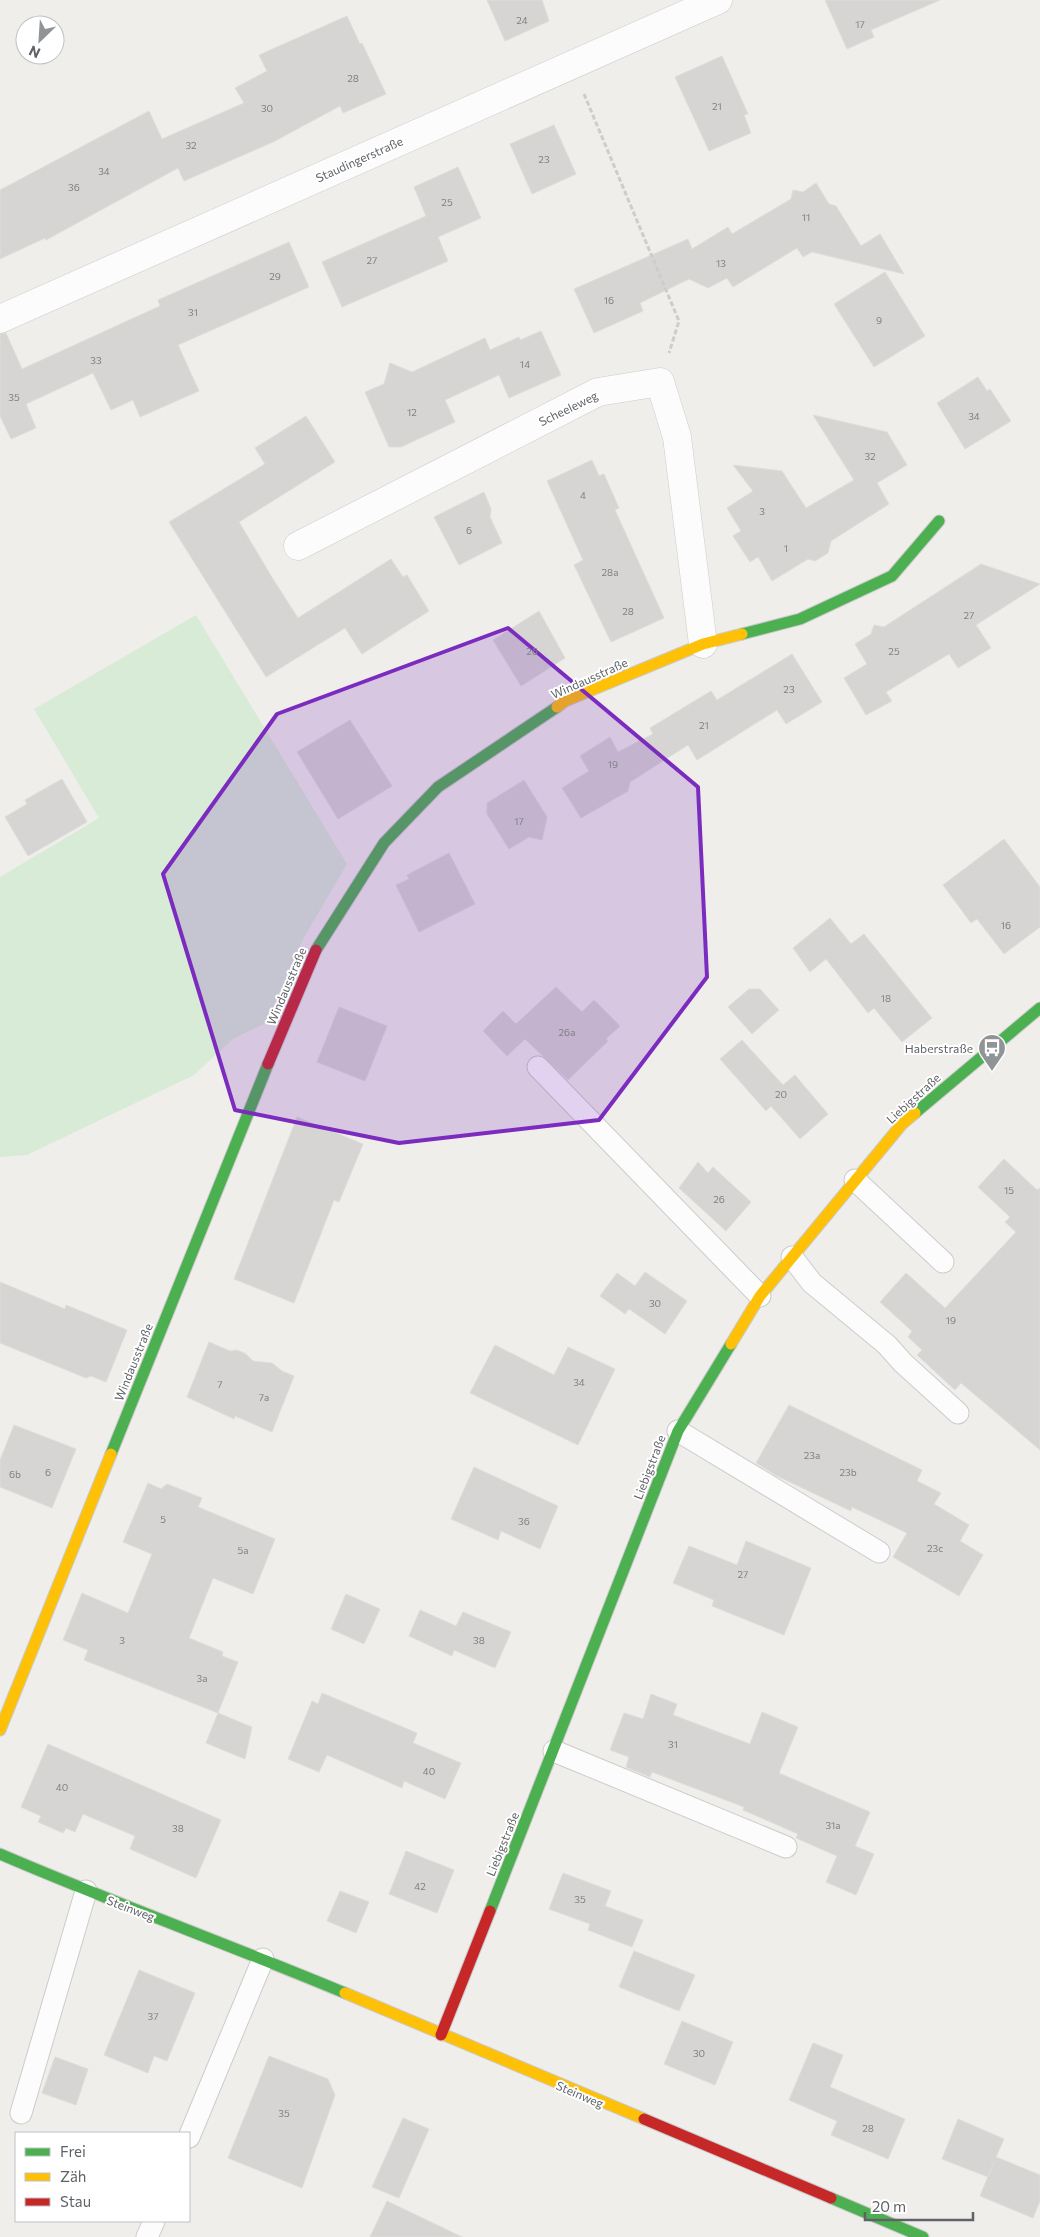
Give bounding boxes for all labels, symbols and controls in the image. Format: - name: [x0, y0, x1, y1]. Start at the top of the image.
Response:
- house number: 24: [516, 14, 528, 26]
- north arrow: [15, 15, 65, 65]
- house number: 17: [855, 18, 865, 30]
- text: N: [26, 42, 43, 62]
- house number: 28: [347, 72, 359, 84]
- house number: 21: [712, 100, 722, 112]
- house number: 30: [261, 102, 273, 114]
- street label: Staudingerstraße: [313, 134, 405, 184]
- house number: 32: [185, 139, 197, 151]
- house number: 23: [538, 153, 550, 165]
- house number: 34: [98, 165, 110, 177]
- house number: 36: [68, 181, 80, 193]
- house number: 25: [441, 196, 453, 208]
- house number: 11: [802, 211, 810, 223]
- house number: 27: [367, 254, 377, 266]
- house number: 13: [716, 257, 726, 269]
- house number: 29: [269, 270, 281, 282]
- house number: 16: [604, 294, 614, 306]
- house number: 31: [188, 306, 198, 318]
- house number: 9: [876, 314, 882, 326]
- house number: 33: [90, 354, 102, 366]
- house number: 14: [520, 358, 530, 370]
- street label: Scheeleweg: [536, 387, 600, 428]
- house number: 35: [8, 391, 20, 403]
- house number: 12: [407, 406, 417, 418]
- house number: 34: [968, 410, 980, 422]
- house number: 32: [864, 450, 876, 462]
- house number: 4: [580, 489, 586, 501]
- house number: 3: [759, 505, 765, 517]
- house number: 6: [466, 524, 472, 536]
- house number: 1: [784, 542, 788, 554]
- house number: 28a: [602, 566, 618, 578]
- house number: 28: [622, 605, 634, 617]
- house number: 27: [964, 609, 974, 621]
- house number: 26: [526, 645, 538, 657]
- house number: 25: [888, 645, 900, 657]
- street label: Windausstraße: [548, 655, 630, 701]
- house number: 23: [783, 683, 795, 695]
- house number: 21: [699, 719, 709, 731]
- house number: 19: [608, 758, 618, 770]
- house number: 17: [514, 815, 524, 827]
- house number: 16: [1001, 919, 1011, 931]
- street label: Windausstraße: [263, 945, 309, 1027]
- house number: 18: [881, 992, 891, 1004]
- house number: 26a: [559, 1026, 575, 1038]
- bus stop icon: Haberstraße: [977, 1033, 1007, 1072]
- place label: Haberstraße: [905, 1041, 973, 1055]
- street label: Liebigstraße: [883, 1070, 943, 1126]
- house number: 20: [775, 1088, 787, 1100]
- house number: 15: [1004, 1184, 1014, 1196]
- house number: 26: [713, 1193, 725, 1205]
- house number: 30: [649, 1297, 661, 1309]
- house number: 19: [946, 1314, 956, 1326]
- street label: Windausstraße: [111, 1321, 155, 1403]
- house number: 34: [573, 1376, 585, 1388]
- house number: 7: [217, 1378, 223, 1390]
- house number: 7a: [259, 1391, 269, 1403]
- street label: Liebigstraße: [630, 1433, 668, 1501]
- house number: 23a: [804, 1449, 820, 1461]
- house number: 6: [45, 1466, 51, 1478]
- house number: 23b: [839, 1466, 857, 1478]
- house number: 6b: [9, 1468, 21, 1480]
- house number: 5: [160, 1513, 166, 1525]
- house number: 36: [518, 1515, 530, 1527]
- house number: 23c: [927, 1542, 943, 1554]
- house number: 5a: [238, 1544, 248, 1556]
- house number: 27: [738, 1568, 748, 1580]
- house number: 3: [119, 1634, 125, 1646]
- house number: 38: [473, 1634, 485, 1646]
- house number: 3a: [197, 1672, 207, 1684]
- house number: 31: [668, 1738, 678, 1750]
- house number: 40: [423, 1765, 435, 1777]
- house number: 40: [56, 1781, 68, 1793]
- street label: Liebigstraße: [483, 1810, 521, 1878]
- house number: 31a: [825, 1819, 841, 1831]
- house number: 38: [172, 1822, 184, 1834]
- house number: 42: [414, 1880, 426, 1892]
- street label: Steinweg: [105, 1892, 157, 1924]
- house number: 35: [574, 1893, 586, 1905]
- house number: 37: [148, 2010, 158, 2022]
- house number: 30: [693, 2047, 705, 2059]
- street label: Steinweg: [554, 2078, 606, 2110]
- house number: 35: [278, 2107, 290, 2119]
- house number: 28: [862, 2122, 874, 2134]
- legend: [15, 2132, 190, 2222]
- text: Frei: [60, 2142, 86, 2160]
- text: Zäh: [60, 2167, 86, 2185]
- scale bar: [865, 2190, 972, 2222]
- text: Stau: [60, 2192, 91, 2210]
- text: 20 m: [872, 2197, 906, 2215]

